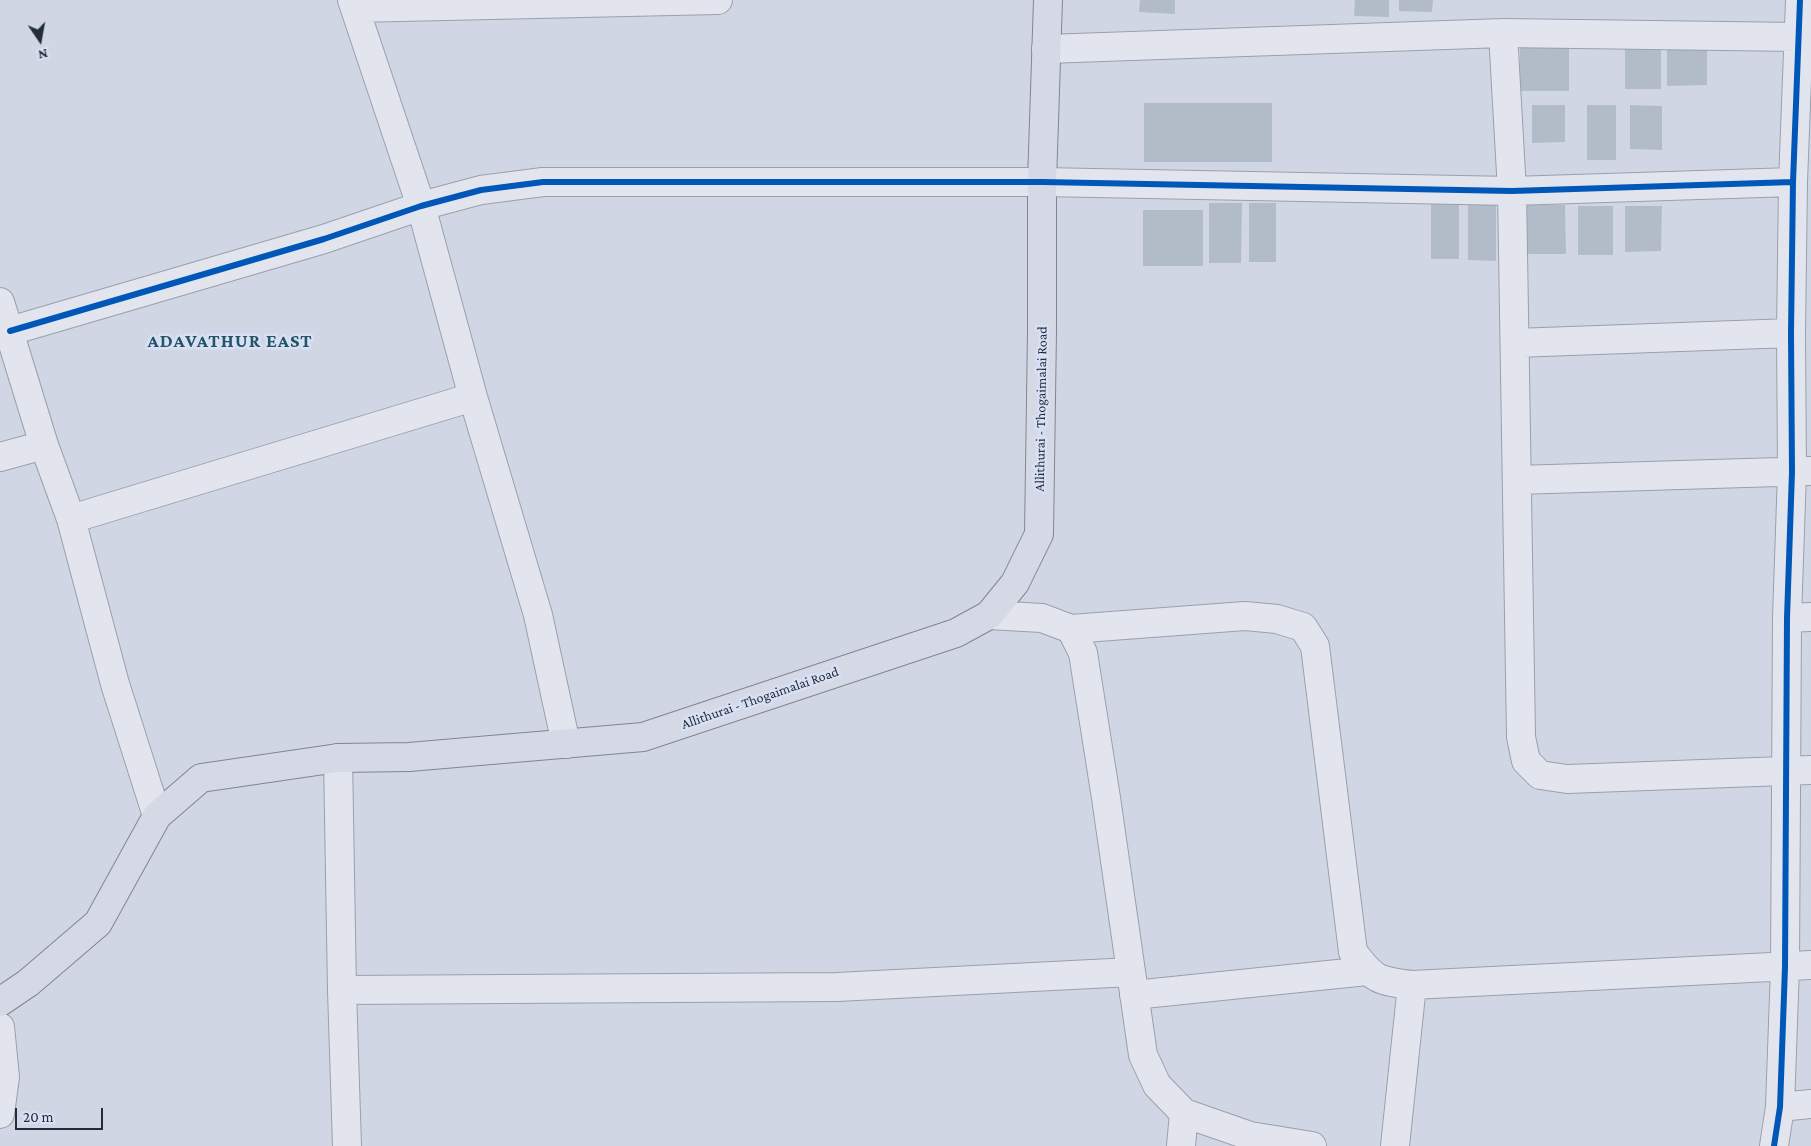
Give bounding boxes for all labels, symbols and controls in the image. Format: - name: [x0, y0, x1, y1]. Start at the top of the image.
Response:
- north arrow: [15, 15, 65, 65]
- text: N: [37, 46, 49, 63]
- street label: Allithurai - Thogaimalai Road: [1031, 326, 1051, 492]
- district label: ADAVATHUR EAST: [146, 330, 314, 352]
- street label: Allithurai - Thogaimalai Road: [679, 663, 841, 733]
- scale bar: [18, 1098, 105, 1130]
- text: 20 m: [23, 1109, 54, 1125]

